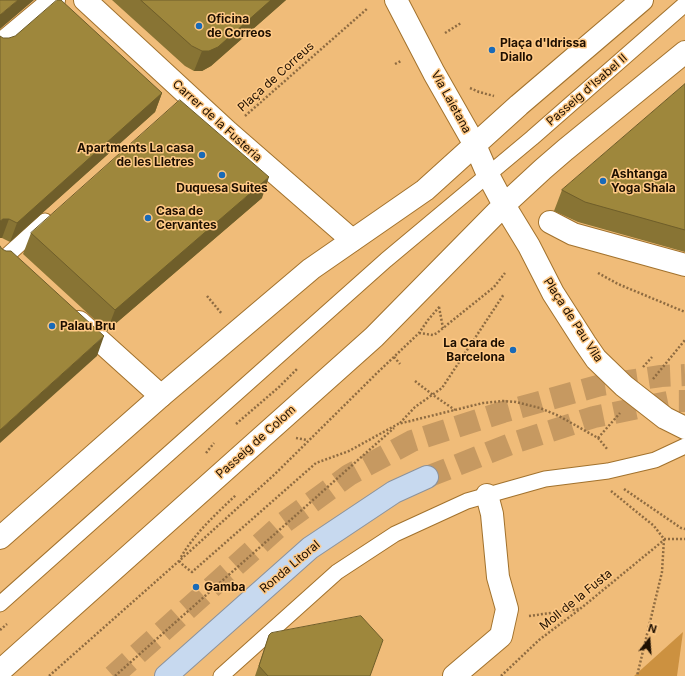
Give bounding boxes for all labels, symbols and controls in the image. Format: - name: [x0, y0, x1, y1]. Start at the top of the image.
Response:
- place label: Oficina de Correos: [207, 12, 272, 40]
- marker: Oficina de Correos: [194, 21, 204, 31]
- place label: Plaça d'Idrissa Diallo: [500, 36, 586, 64]
- street label: Plaça de Correus: [235, 39, 317, 115]
- marker: Plaça d'Idrissa Diallo: [487, 45, 497, 55]
- street label: Passeig d'Isabel II: [544, 51, 630, 129]
- street label: Via Laietana: [428, 68, 474, 136]
- street label: Carrer de la Fusteria: [169, 77, 265, 165]
- place label: Apartments La casa de les Lletres: [77, 141, 194, 169]
- marker: Apartments La casa de les Lletres: [197, 150, 207, 160]
- place label: Ashtanga Yoga Shala: [611, 167, 676, 195]
- marker: Duquesa Suites: [217, 170, 227, 180]
- marker: Ashtanga Yoga Shala: [598, 176, 608, 186]
- place label: Duquesa Suites: [176, 181, 268, 195]
- place label: Casa de Cervantes: [156, 204, 217, 232]
- marker: Casa de Cervantes: [143, 213, 153, 223]
- street label: Plaça de Pau Vila: [540, 275, 606, 365]
- place label: Palau Bru: [60, 319, 115, 333]
- marker: Palau Bru: [47, 321, 57, 331]
- place label: La Cara de Barcelona: [443, 336, 505, 364]
- marker: La Cara de Barcelona: [508, 345, 518, 355]
- street label: Passeig de Colom: [213, 403, 299, 481]
- street label: Ronda Litoral: [257, 538, 323, 596]
- street label: Moll de la Fusta: [537, 566, 615, 634]
- place label: Gamba: [204, 580, 246, 594]
- marker: Gamba: [191, 582, 201, 592]
- north arrow: [629, 620, 669, 660]
- text: N: [646, 621, 659, 636]

